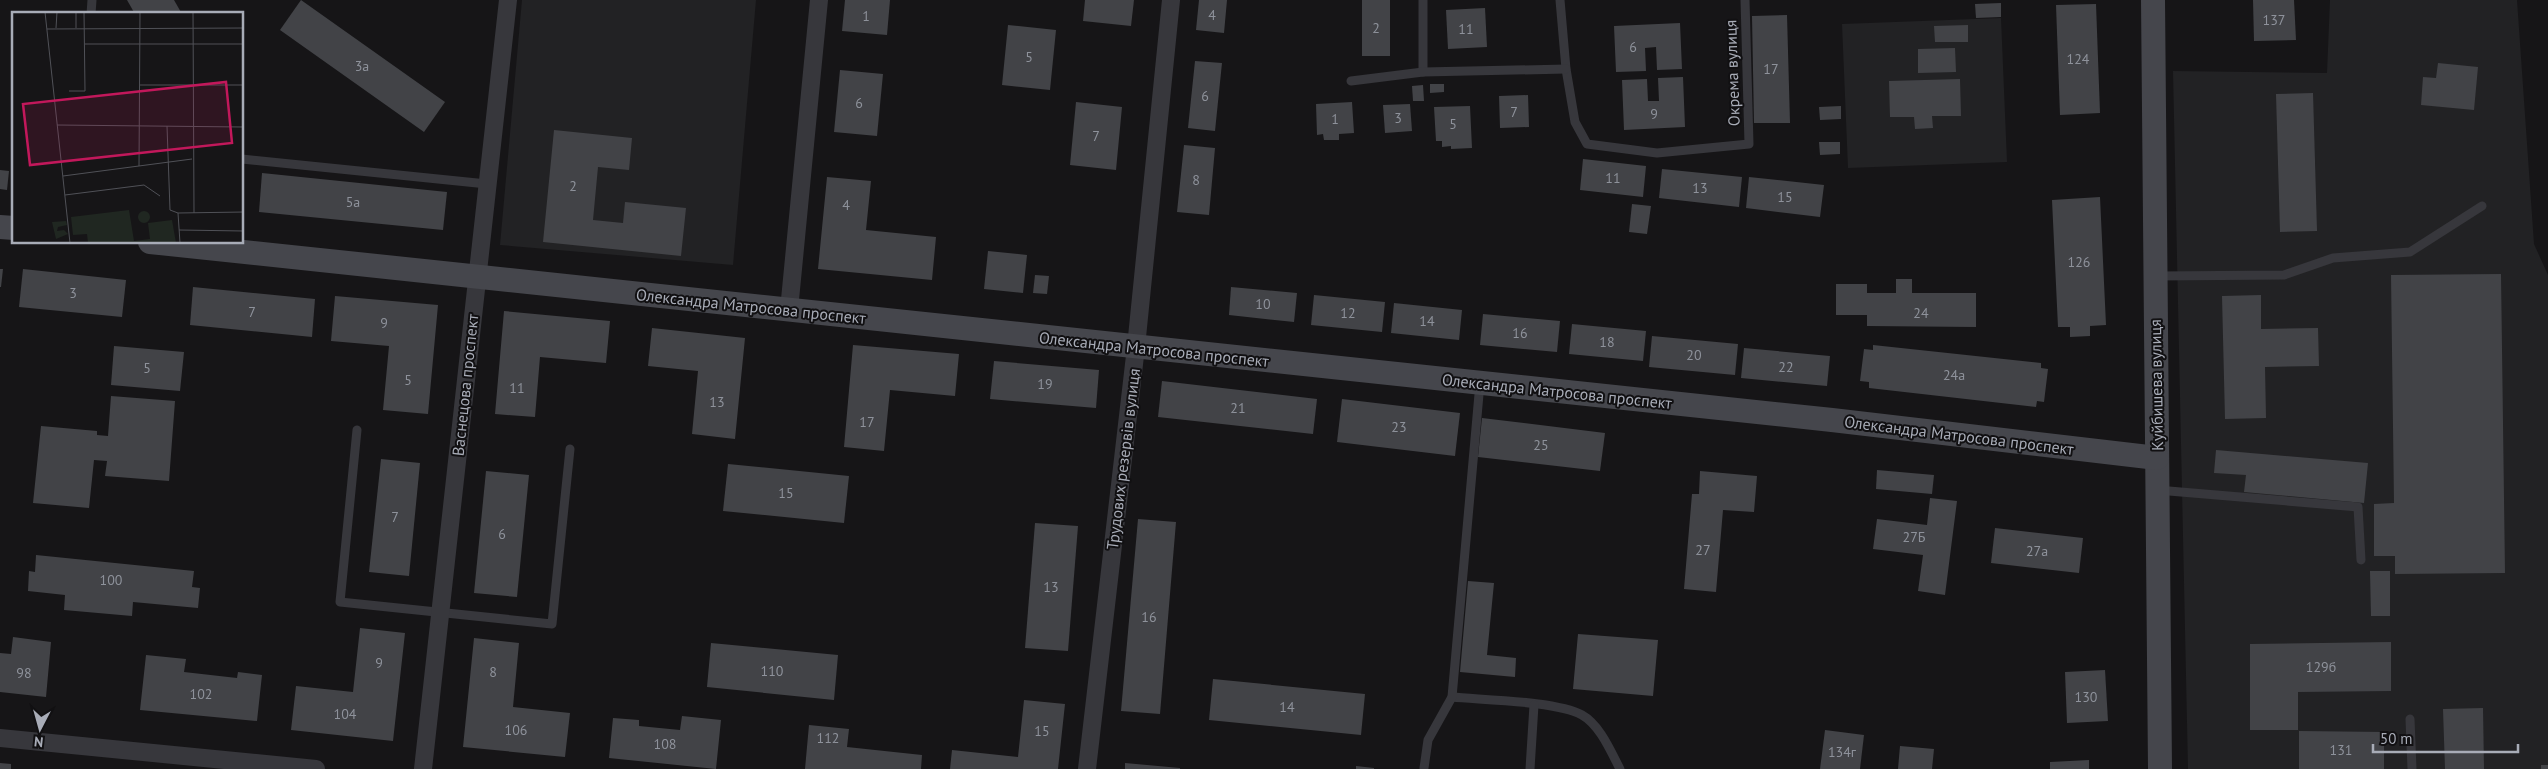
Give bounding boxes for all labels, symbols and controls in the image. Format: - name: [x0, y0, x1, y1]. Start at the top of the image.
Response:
- house number: 4: [1208, 6, 1216, 24]
- house number: 1: [862, 7, 870, 25]
- house number: 137: [2263, 11, 2285, 29]
- inset map: [12, 12, 244, 244]
- house number: 2: [1372, 19, 1380, 37]
- house number: 11: [1458, 20, 1474, 38]
- street label: Окрема вулиця: [1720, 20, 1744, 126]
- house number: 6: [1629, 38, 1637, 56]
- house number: 5: [1025, 48, 1033, 66]
- house number: 124: [2067, 50, 2090, 68]
- house number: 3а: [355, 57, 369, 75]
- house number: 17: [1763, 60, 1779, 78]
- house number: 6: [1201, 87, 1209, 105]
- house number: 6: [855, 94, 863, 112]
- house number: 7: [1510, 103, 1518, 121]
- house number: 9: [1650, 105, 1658, 123]
- house number: 3: [1394, 109, 1402, 127]
- house number: 1: [1331, 110, 1339, 128]
- house number: 5: [1449, 115, 1457, 133]
- house number: 7: [1092, 127, 1100, 145]
- house number: 11: [1605, 169, 1621, 187]
- house number: 8: [1192, 171, 1200, 189]
- house number: 2: [569, 177, 577, 195]
- house number: 13: [1692, 179, 1708, 197]
- house number: 15: [1777, 188, 1793, 206]
- house number: 5а: [346, 193, 360, 211]
- house number: 4: [842, 196, 850, 214]
- house number: 126: [2068, 253, 2090, 271]
- house number: 3: [69, 284, 77, 302]
- street label: Олександра Матросова проспект: [635, 284, 868, 328]
- house number: 10: [1255, 295, 1271, 313]
- house number: 7: [248, 303, 256, 321]
- house number: 12: [1340, 304, 1356, 322]
- house number: 24: [1913, 304, 1929, 322]
- street label: Васнецова проспект: [448, 312, 482, 457]
- house number: 14: [1419, 312, 1435, 330]
- house number: 9: [380, 314, 388, 332]
- street label: Куйбишева вулиця: [2145, 319, 2167, 451]
- house number: 16: [1512, 324, 1528, 342]
- street label: Олександра Матросова проспект: [1038, 327, 1271, 371]
- house number: 18: [1599, 333, 1615, 351]
- house number: 20: [1686, 346, 1702, 364]
- house number: 22: [1778, 358, 1794, 376]
- house number: 5: [143, 359, 151, 377]
- house number: 24а: [1943, 366, 1965, 384]
- street label: Трудових резервів вулиця: [1102, 367, 1144, 551]
- street label: Олександра Матросова проспект: [1441, 369, 1674, 413]
- house number: 5: [404, 371, 412, 389]
- house number: 19: [1037, 375, 1053, 393]
- house number: 11: [509, 379, 525, 397]
- house number: 13: [709, 393, 725, 411]
- house number: 21: [1230, 399, 1246, 417]
- street label: Олександра Матросова проспект: [1843, 411, 2075, 459]
- house number: 17: [859, 413, 875, 431]
- house number: 23: [1391, 418, 1407, 436]
- house number: 25: [1533, 436, 1549, 454]
- house number: 15: [778, 484, 794, 502]
- house number: 7: [391, 508, 399, 526]
- house number: 6: [498, 525, 506, 543]
- house number: 27Б: [1903, 528, 1926, 546]
- house number: 27: [1695, 541, 1711, 559]
- house number: 27а: [2026, 542, 2048, 560]
- house number: 100: [100, 571, 123, 589]
- house number: 13: [1043, 578, 1059, 596]
- house number: 16: [1141, 608, 1157, 626]
- house number: 9: [375, 654, 383, 672]
- house number: 129б: [2306, 658, 2336, 676]
- house number: 110: [761, 662, 784, 680]
- house number: 8: [489, 663, 497, 681]
- house number: 98: [16, 664, 32, 682]
- house number: 102: [190, 685, 212, 703]
- house number: 130: [2075, 688, 2098, 706]
- house number: 14: [1279, 698, 1295, 716]
- north arrow: [15, 704, 65, 754]
- house number: 104: [334, 705, 357, 723]
- house number: 106: [505, 721, 527, 739]
- house number: 15: [1034, 722, 1050, 740]
- scale bar: [2373, 722, 2518, 754]
- house number: 112: [817, 729, 839, 747]
- text: 50 m: [2380, 729, 2413, 748]
- text: N: [33, 732, 44, 751]
- house number: 108: [654, 735, 676, 753]
- house number: 131: [2330, 741, 2352, 759]
- house number: 134г: [1828, 743, 1857, 761]

